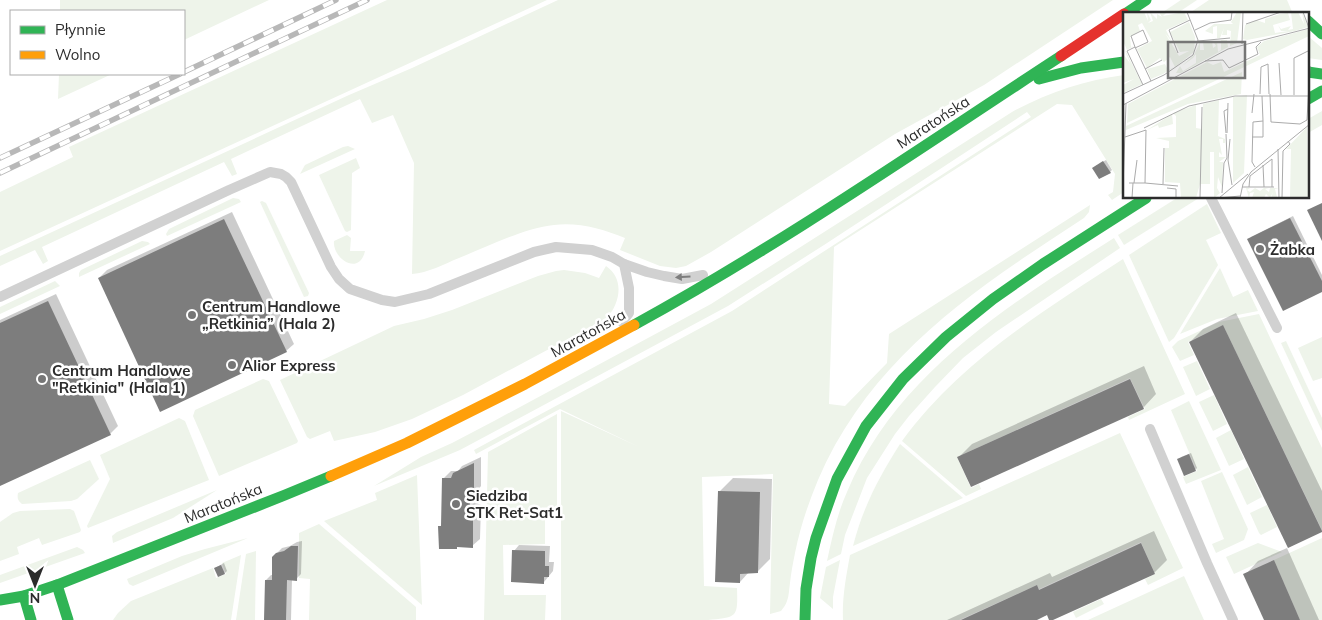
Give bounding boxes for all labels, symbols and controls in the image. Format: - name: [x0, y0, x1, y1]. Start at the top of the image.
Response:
- legend: [10, 10, 185, 75]
- inset map: [1123, 12, 1310, 199]
- text: Płynnie: [55, 20, 106, 39]
- text: Wolno: [55, 45, 100, 64]
- street label: Maratońska: [893, 91, 973, 153]
- place label: Żabka: [1270, 240, 1315, 259]
- marker: Żabka: [1254, 243, 1266, 255]
- one-way arrow: [674, 274, 690, 282]
- place label: Centrum Handlowe „Retkinia” (Hala 2): [202, 297, 340, 333]
- street label: Maratońska: [547, 305, 629, 361]
- marker: Centrum Handlowe „Retkinia” (Hala 2): [186, 309, 198, 321]
- place label: Alior Express: [242, 356, 335, 375]
- marker: Alior Express: [226, 359, 238, 371]
- place label: Centrum Handlowe "Retkinia" (Hala 1): [52, 361, 190, 397]
- marker: Centrum Handlowe "Retkinia" (Hala 1): [36, 373, 48, 385]
- street label: Maratońska: [181, 479, 265, 527]
- place label: Siedziba STK Ret-Sat1: [466, 486, 563, 522]
- marker: Siedziba STK Ret-Sat1: [450, 498, 462, 510]
- north arrow: [10, 560, 60, 610]
- text: N: [30, 589, 40, 607]

